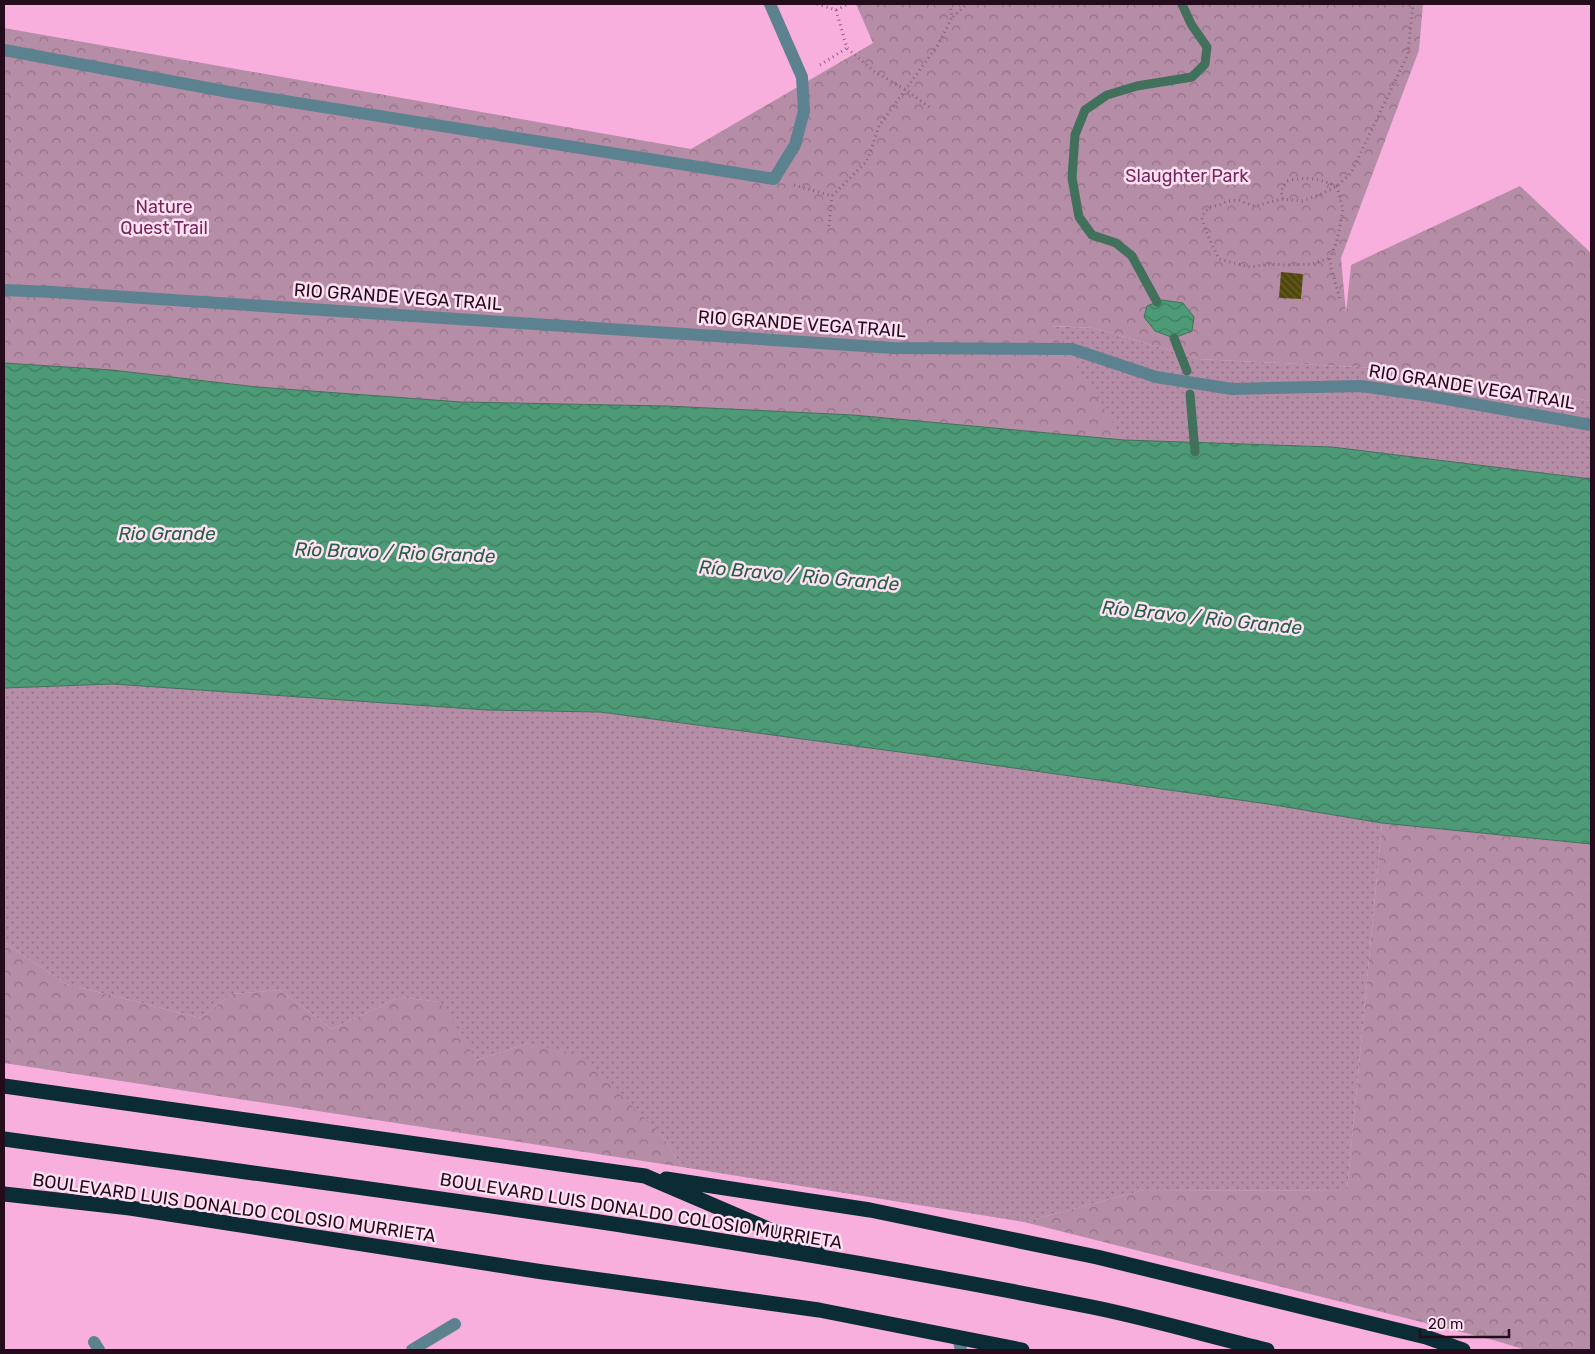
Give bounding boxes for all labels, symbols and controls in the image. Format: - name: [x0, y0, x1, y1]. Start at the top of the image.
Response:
- park label: Slaughter Park: [1125, 165, 1249, 187]
- park label: Nature Quest Trail: [120, 196, 208, 239]
- street label: RIO GRANDE VEGA TRAIL: [293, 279, 503, 315]
- street label: RIO GRANDE VEGA TRAIL: [697, 306, 907, 342]
- street label: RIO GRANDE VEGA TRAIL: [1367, 360, 1577, 414]
- water label: Rio Grande: [118, 522, 216, 545]
- water label: Río Bravo / Rio Grande: [294, 537, 496, 568]
- water label: Río Bravo / Rio Grande: [698, 555, 900, 596]
- water label: Río Bravo / Rio Grande: [1101, 596, 1303, 639]
- street label: BOULEVARD LUIS DONALDO COLOSIO MURRIETA: [438, 1168, 844, 1254]
- street label: BOULEVARD LUIS DONALDO COLOSIO MURRIETA: [31, 1169, 437, 1247]
- scale bar: [1420, 1306, 1509, 1338]
- text: 20 m: [1428, 1315, 1463, 1333]

